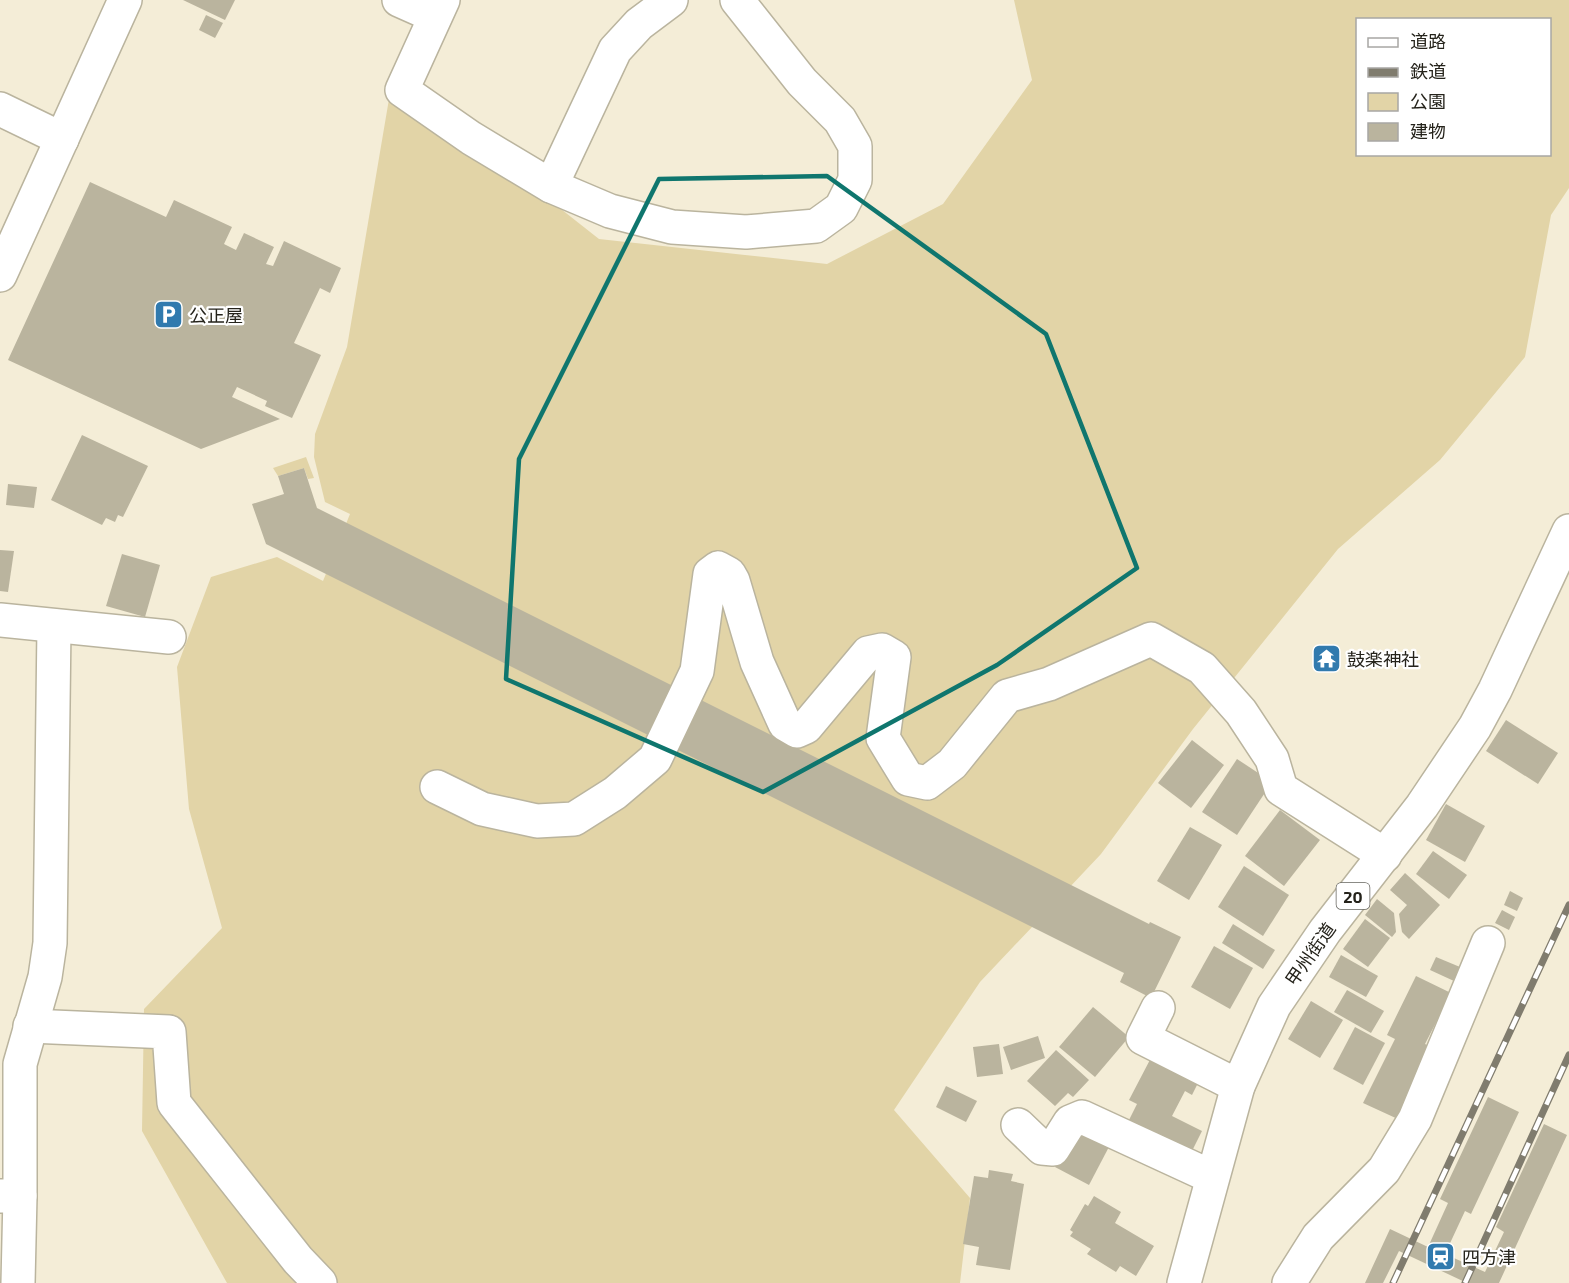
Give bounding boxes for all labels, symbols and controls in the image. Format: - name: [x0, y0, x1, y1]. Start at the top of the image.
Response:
- legend: [1356, 18, 1551, 156]
- text: 道路: [1410, 30, 1446, 52]
- text: 鉄道: [1410, 60, 1446, 82]
- text: 公園: [1410, 90, 1446, 112]
- text: 建物: [1410, 120, 1446, 142]
- parking icon: 公正屋: [152, 299, 184, 331]
- place label: 公正屋: [189, 304, 243, 326]
- temple icon: 鼓楽神社: [1310, 643, 1342, 675]
- place label: 鼓楽神社: [1347, 648, 1419, 670]
- road number: 20: [1336, 883, 1370, 909]
- street label: 甲州街道: [1280, 918, 1340, 990]
- station icon: 四方津: [1425, 1241, 1457, 1273]
- place label: 四方津: [1462, 1246, 1516, 1268]

